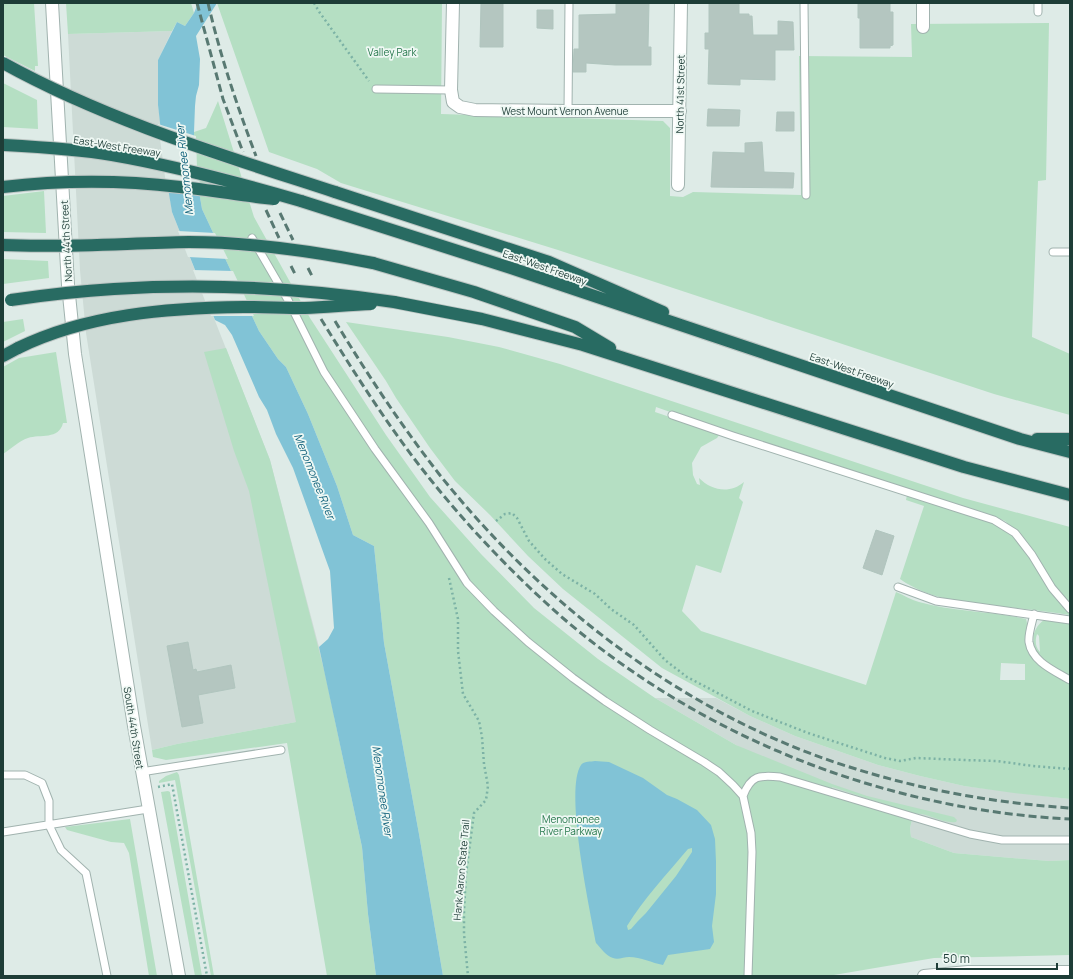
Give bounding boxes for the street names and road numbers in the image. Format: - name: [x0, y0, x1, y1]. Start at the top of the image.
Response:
- street label: North 41st Street: [672, 55, 688, 133]
- street label: West Mount Vernon Avenue: [502, 104, 629, 118]
- street label: East-West Freeway: [72, 132, 162, 160]
- street label: North 44th Street: [57, 200, 75, 282]
- street label: East-West Freeway: [501, 246, 590, 288]
- street label: East-West Freeway: [808, 349, 897, 391]
- street label: South 44th Street: [121, 686, 147, 770]
- street label: Hank Aaron State Trail: [450, 819, 472, 921]

